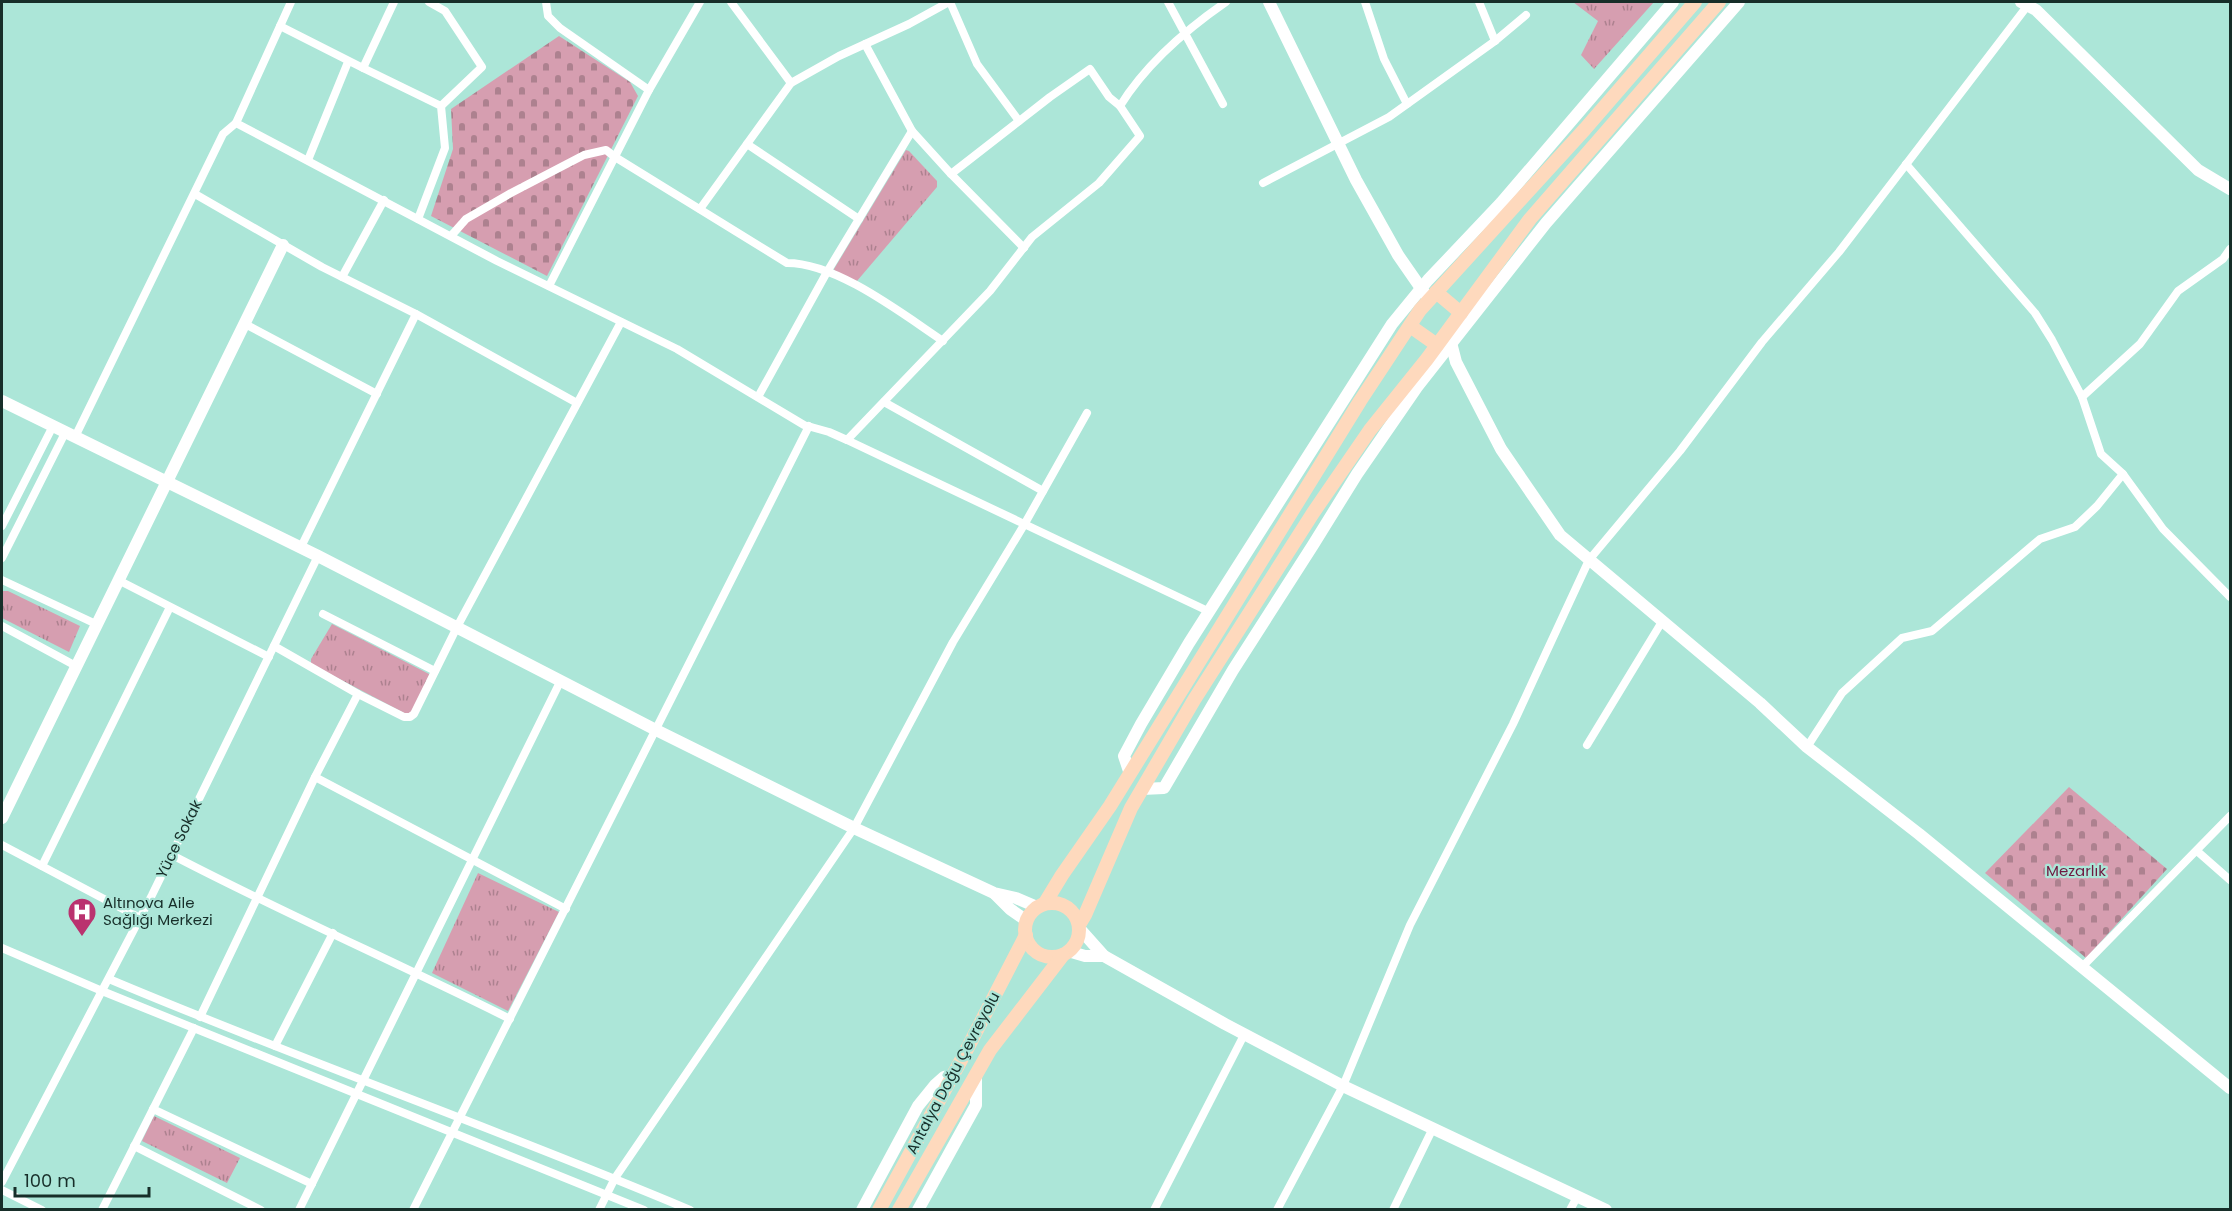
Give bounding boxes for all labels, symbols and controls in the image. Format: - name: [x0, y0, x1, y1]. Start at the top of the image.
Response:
- street label: Yüce Sokak: [151, 796, 207, 881]
- park label: Mezarlık: [2046, 860, 2106, 881]
- place label: Altınova Aile Sağlığı Merkezi: [103, 892, 213, 930]
- hospital icon: Altınova Aile Sağlığı Merkezi: [66, 896, 98, 938]
- street label: Antalya Doğu Çevreyolu: [901, 988, 1004, 1158]
- scale bar: [15, 1160, 148, 1198]
- text: 100 m: [24, 1168, 76, 1193]

